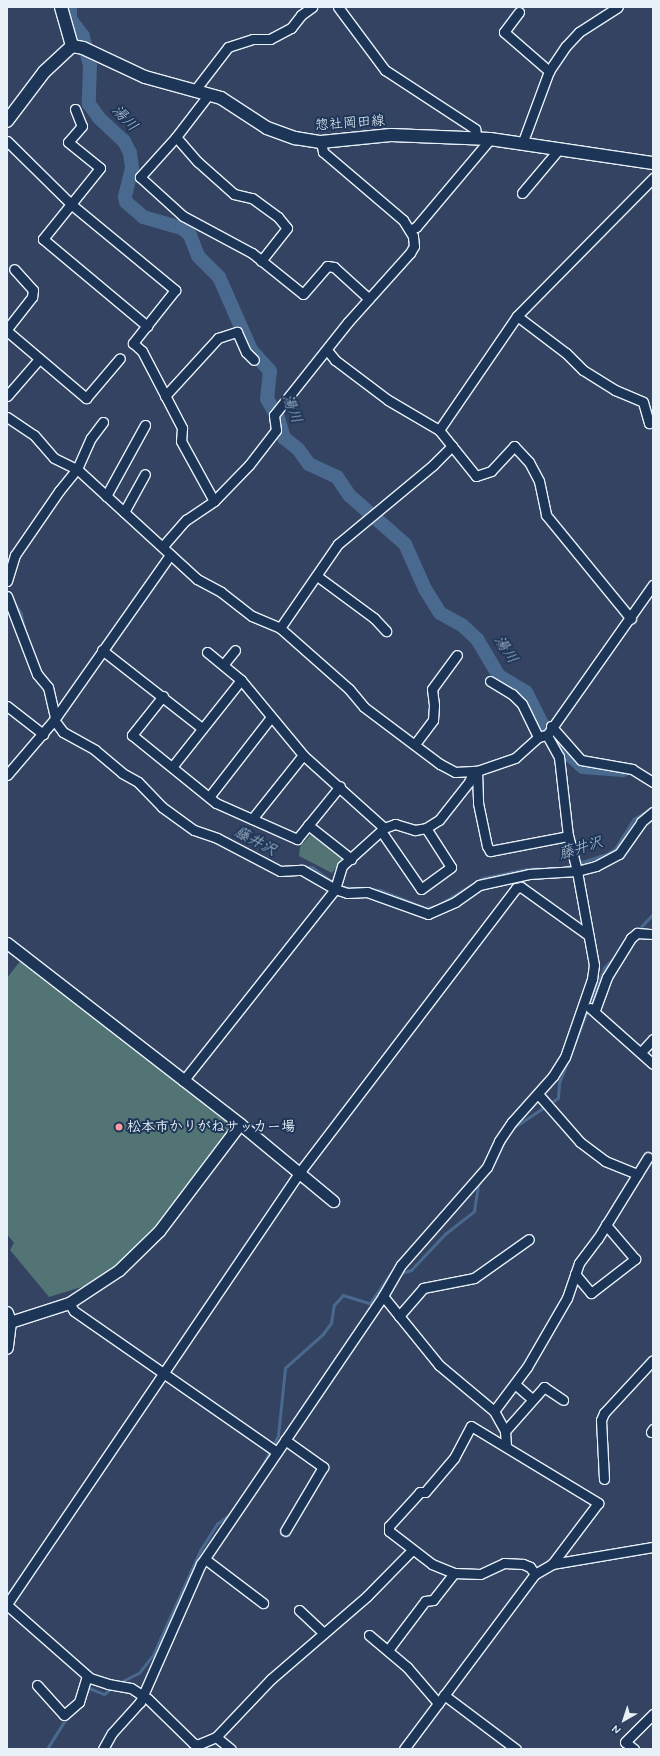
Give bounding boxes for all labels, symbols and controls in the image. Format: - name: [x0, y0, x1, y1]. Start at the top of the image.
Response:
- water label: 湯川: [107, 102, 141, 136]
- street label: 惣社岡田線: [314, 112, 386, 134]
- water label: 湯川: [277, 392, 305, 426]
- water label: 湯川: [489, 633, 521, 667]
- water label: 藤井沢: [231, 823, 279, 861]
- water label: 藤井沢: [557, 834, 605, 864]
- place label: 松本市かりがねサッカー場: [127, 1119, 295, 1135]
- marker: 松本市かりがねサッカー場: [114, 1122, 124, 1132]
- north arrow: [604, 1700, 644, 1740]
- text: N: [609, 1722, 624, 1737]

